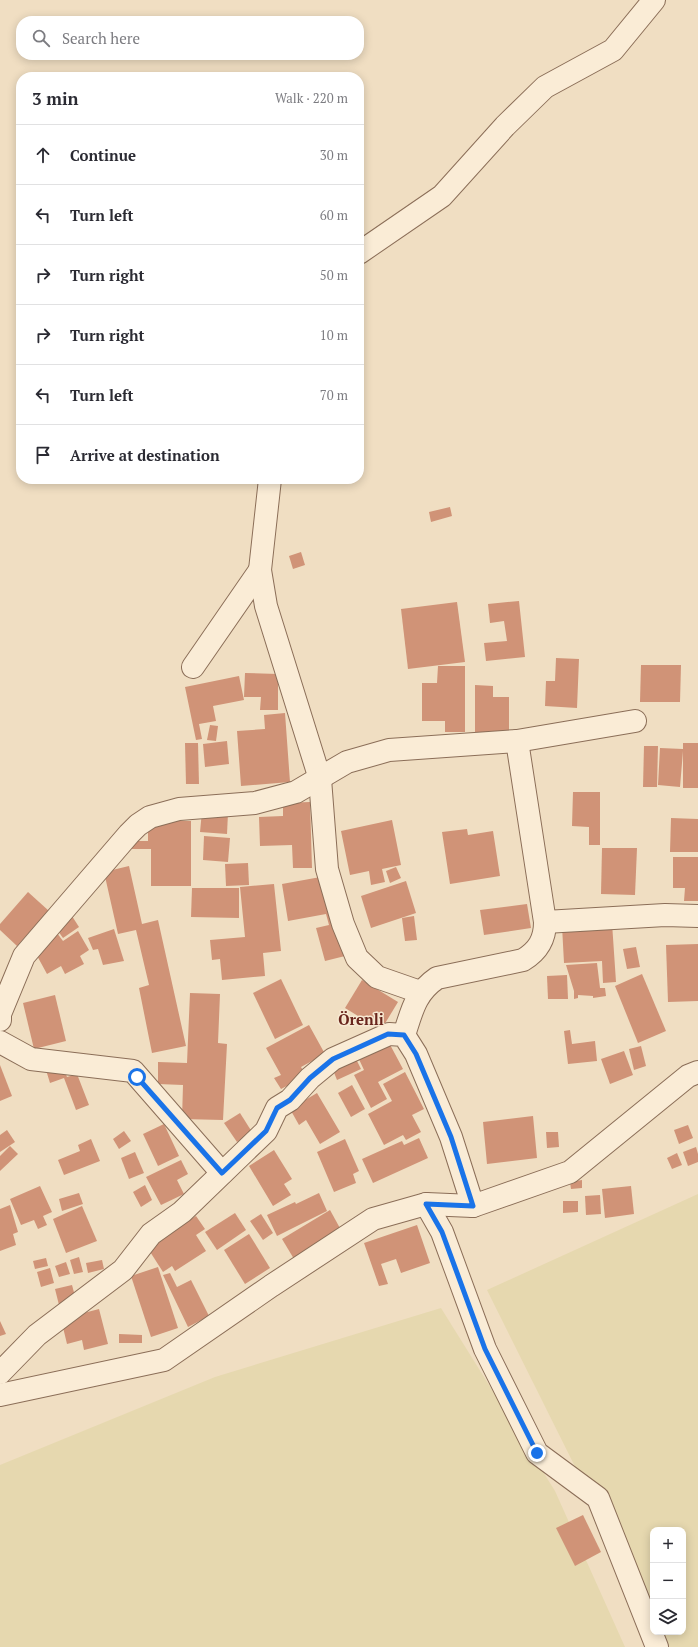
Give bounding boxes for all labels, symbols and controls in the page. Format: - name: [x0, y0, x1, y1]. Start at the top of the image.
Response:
- search box: [16, 16, 364, 60]
- icon: search: [30, 27, 52, 49]
- text: Search here: [62, 28, 140, 48]
- text: 3 min: [32, 87, 79, 110]
- text: Walk · 220 m: [275, 89, 348, 107]
- icon: ahead: [32, 144, 54, 166]
- text: Continue: [70, 145, 136, 165]
- text: 30 m: [320, 146, 348, 164]
- icon: left: [32, 204, 54, 226]
- text: Turn left: [70, 205, 134, 225]
- text: 60 m: [320, 206, 348, 224]
- icon: right: [32, 264, 54, 286]
- text: Turn right: [70, 265, 145, 285]
- text: 50 m: [320, 266, 348, 284]
- icon: right: [32, 324, 54, 346]
- text: Turn right: [70, 325, 145, 345]
- text: 10 m: [320, 326, 348, 344]
- icon: left: [32, 384, 54, 406]
- text: Turn left: [70, 385, 134, 405]
- text: 70 m: [320, 386, 348, 404]
- icon: arrive: [32, 444, 54, 466]
- text: Arrive at destination: [70, 445, 220, 465]
- district label: Örenli: [338, 1009, 384, 1029]
- route start: [128, 1068, 146, 1086]
- route end: [528, 1444, 546, 1462]
- map controls: [650, 1527, 686, 1635]
- button: +: [650, 1527, 686, 1563]
- button: −: [650, 1563, 686, 1599]
- button: layers: [650, 1599, 686, 1635]

